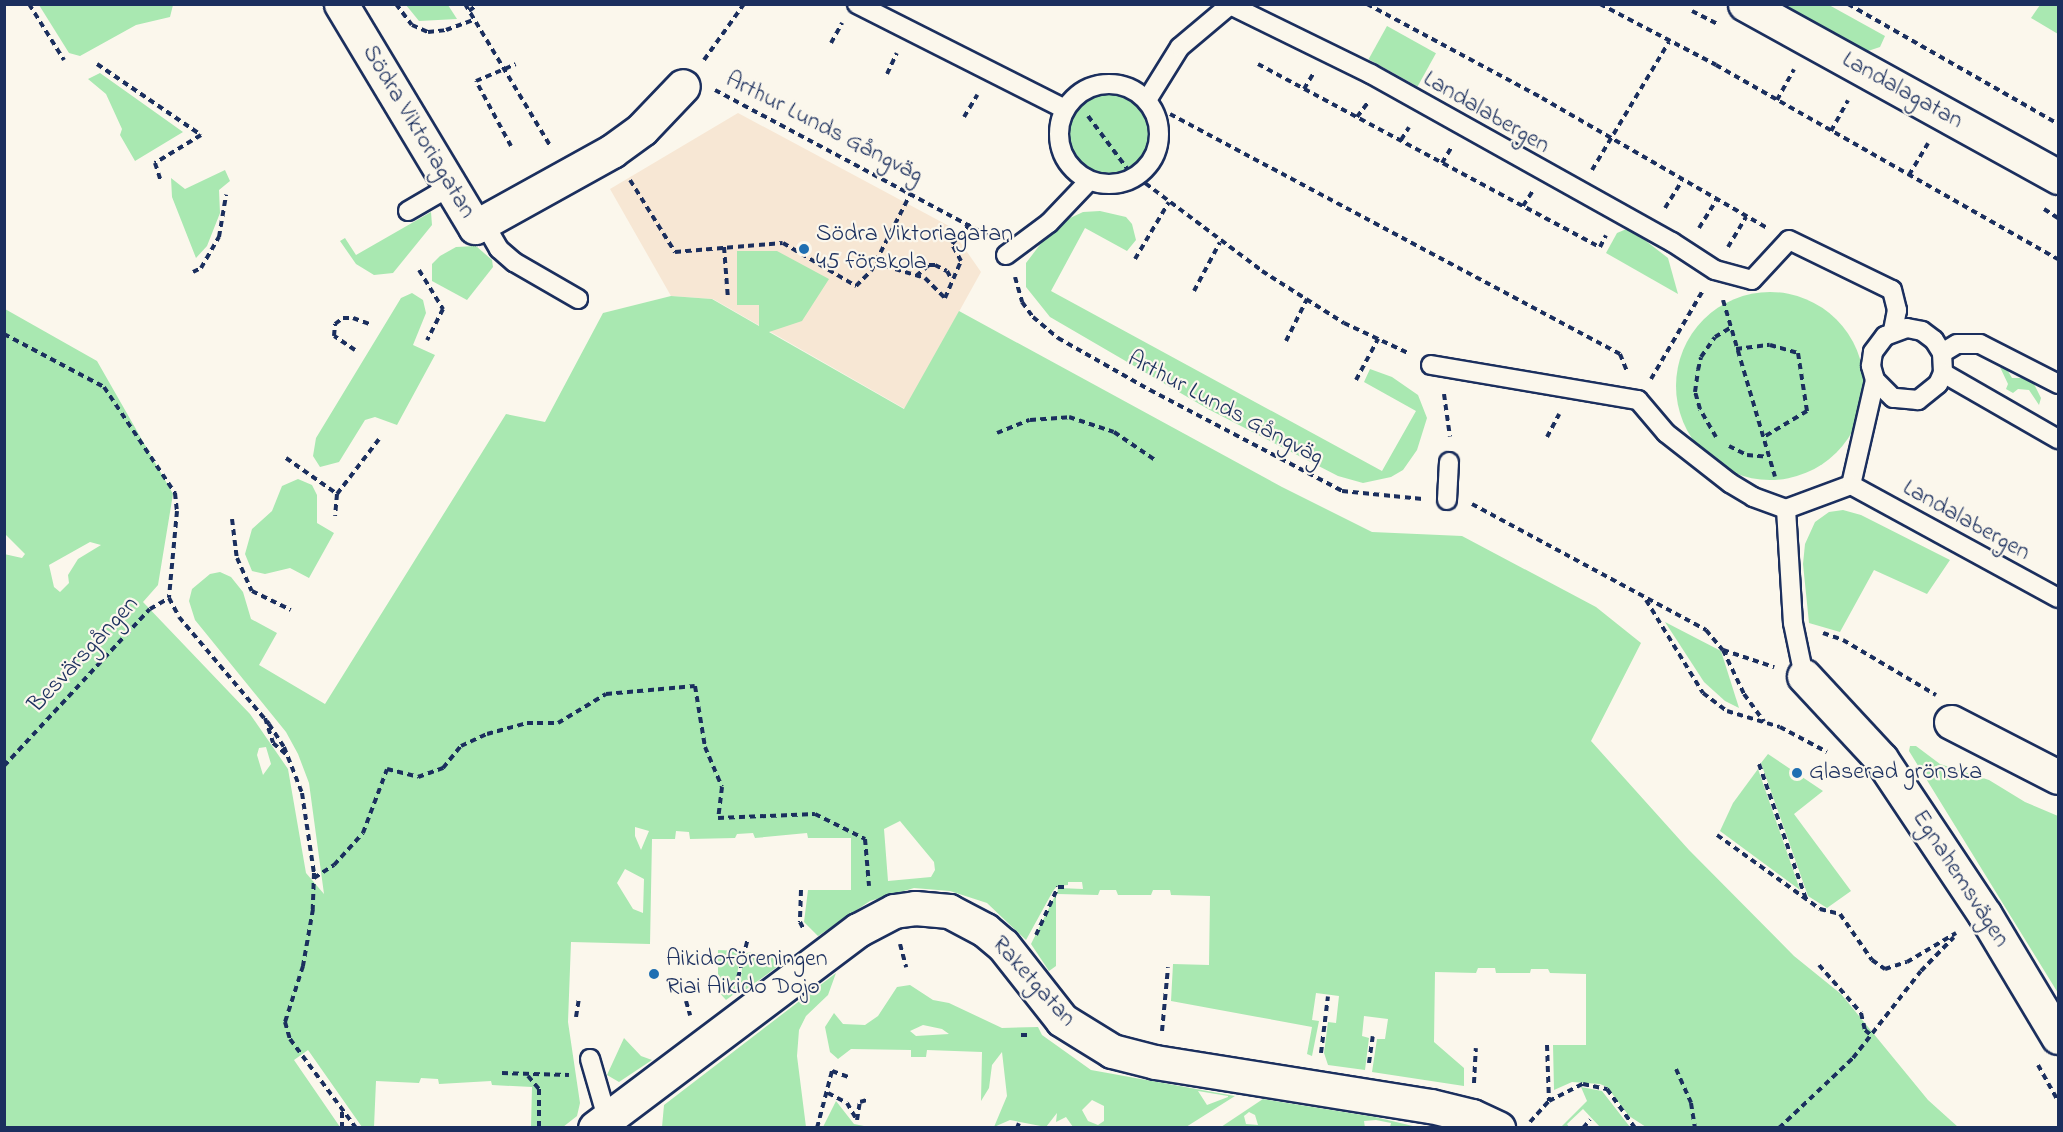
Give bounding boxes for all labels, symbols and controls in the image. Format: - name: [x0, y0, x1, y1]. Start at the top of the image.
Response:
- street label: Södra Viktoriagatan: [355, 40, 481, 224]
- street label: Landalagatan: [1837, 46, 1967, 136]
- street label: Landalabergen: [1418, 65, 1554, 161]
- street label: Arthur Lunds Gångväg: [720, 66, 928, 190]
- place label: Södra Viktoriagatan 45 förskola: [816, 221, 1013, 277]
- marker: Södra Viktoriagatan 45 förskola: [797, 242, 811, 256]
- street label: Arthur Lunds Gångväg: [1122, 345, 1328, 473]
- street label: Landalabergen: [1897, 474, 2035, 568]
- street label: Besvärsgången: [23, 591, 145, 719]
- place label: Glaserad grönska: [1809, 759, 1982, 787]
- marker: Glaserad grönska: [1790, 766, 1804, 780]
- street label: Egnahemsvägen: [1905, 805, 2015, 953]
- street label: Raketgatan: [985, 931, 1081, 1033]
- place label: Aikidoföreningen Riai Aikido Dojo: [666, 946, 828, 1002]
- marker: Aikidoföreningen Riai Aikido Dojo: [647, 967, 661, 981]

